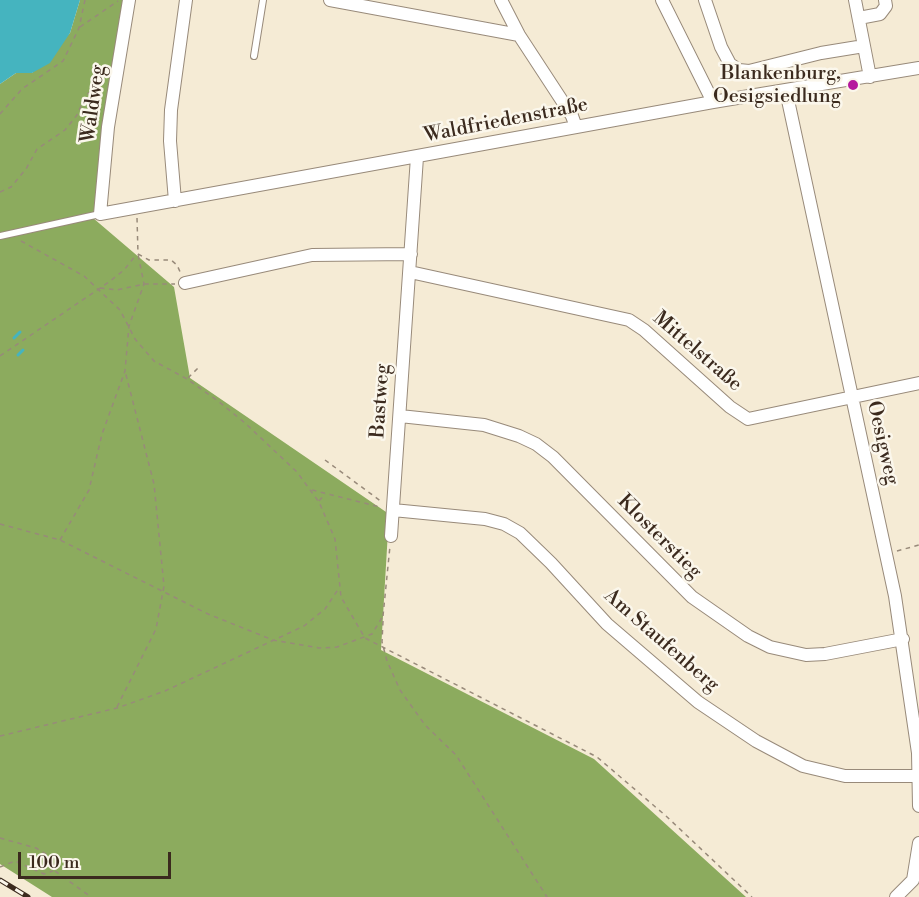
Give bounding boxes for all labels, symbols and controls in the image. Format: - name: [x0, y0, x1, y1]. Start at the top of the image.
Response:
- place label: Blankenburg, Oesigsiedlung: [713, 62, 841, 109]
- street label: Waldweg: [77, 63, 111, 145]
- marker: Blankenburg, Oesigsiedlung: [846, 78, 860, 92]
- street label: Waldfriedenstraße: [422, 93, 590, 149]
- street label: Mittelstraße: [648, 307, 746, 397]
- street label: Bastweg: [366, 363, 396, 439]
- street label: Oesigweg: [861, 399, 903, 487]
- street label: Klosterstieg: [612, 490, 706, 584]
- street label: Am Staufenberg: [598, 584, 724, 698]
- scale bar: [21, 840, 174, 878]
- text: 100 m: [29, 851, 80, 874]

